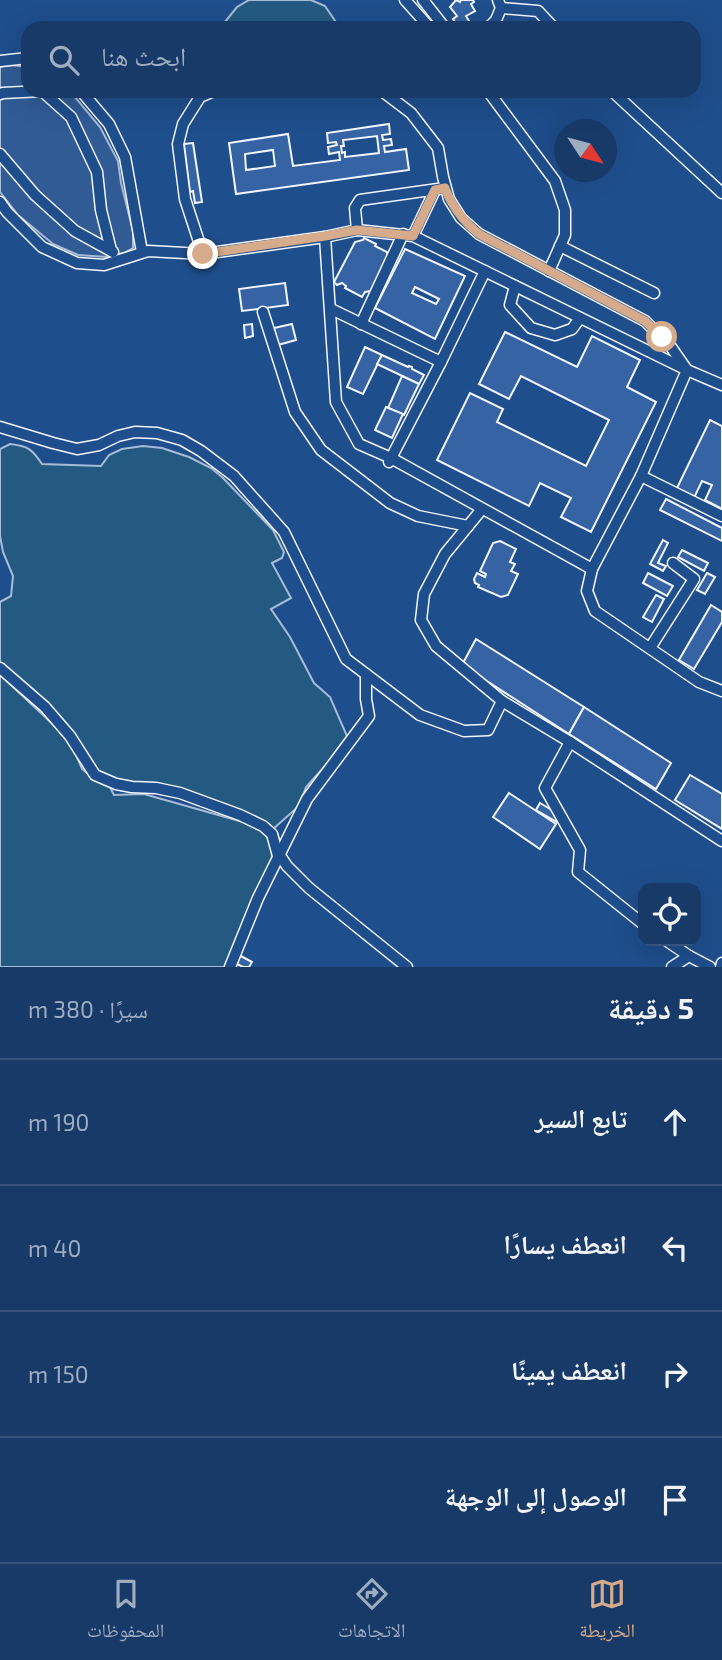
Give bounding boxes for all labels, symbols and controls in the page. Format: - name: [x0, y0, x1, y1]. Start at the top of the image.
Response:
- search box: [21, 21, 701, 98]
- text: ابحث هنا: [101, 40, 186, 71]
- icon: search: [45, 41, 83, 79]
- north arrow: [554, 119, 617, 182]
- route end: [187, 238, 218, 269]
- route start: [646, 321, 677, 352]
- map controls: [638, 883, 701, 946]
- button: locate: [638, 883, 701, 946]
- text: 5 دقيقة: [608, 989, 694, 1025]
- text: سيرًا · 380 m: [28, 995, 148, 1023]
- text: تابع السير: [535, 1102, 627, 1133]
- icon: ahead: [656, 1103, 694, 1141]
- text: 190 m: [28, 1108, 89, 1136]
- text: انعطف يسارًا: [503, 1228, 627, 1259]
- icon: left: [656, 1229, 694, 1267]
- text: 40 m: [28, 1234, 81, 1262]
- text: انعطف يمينًا: [511, 1354, 627, 1385]
- icon: right: [656, 1355, 694, 1393]
- text: 150 m: [28, 1360, 89, 1388]
- text: الوصول إلى الوجهة: [445, 1480, 627, 1511]
- icon: arrive: [656, 1481, 694, 1519]
- tab: المحفوظات: [87, 1575, 164, 1649]
- tab: الاتجاهات: [338, 1575, 405, 1649]
- tab: الخريطة: [579, 1575, 635, 1649]

